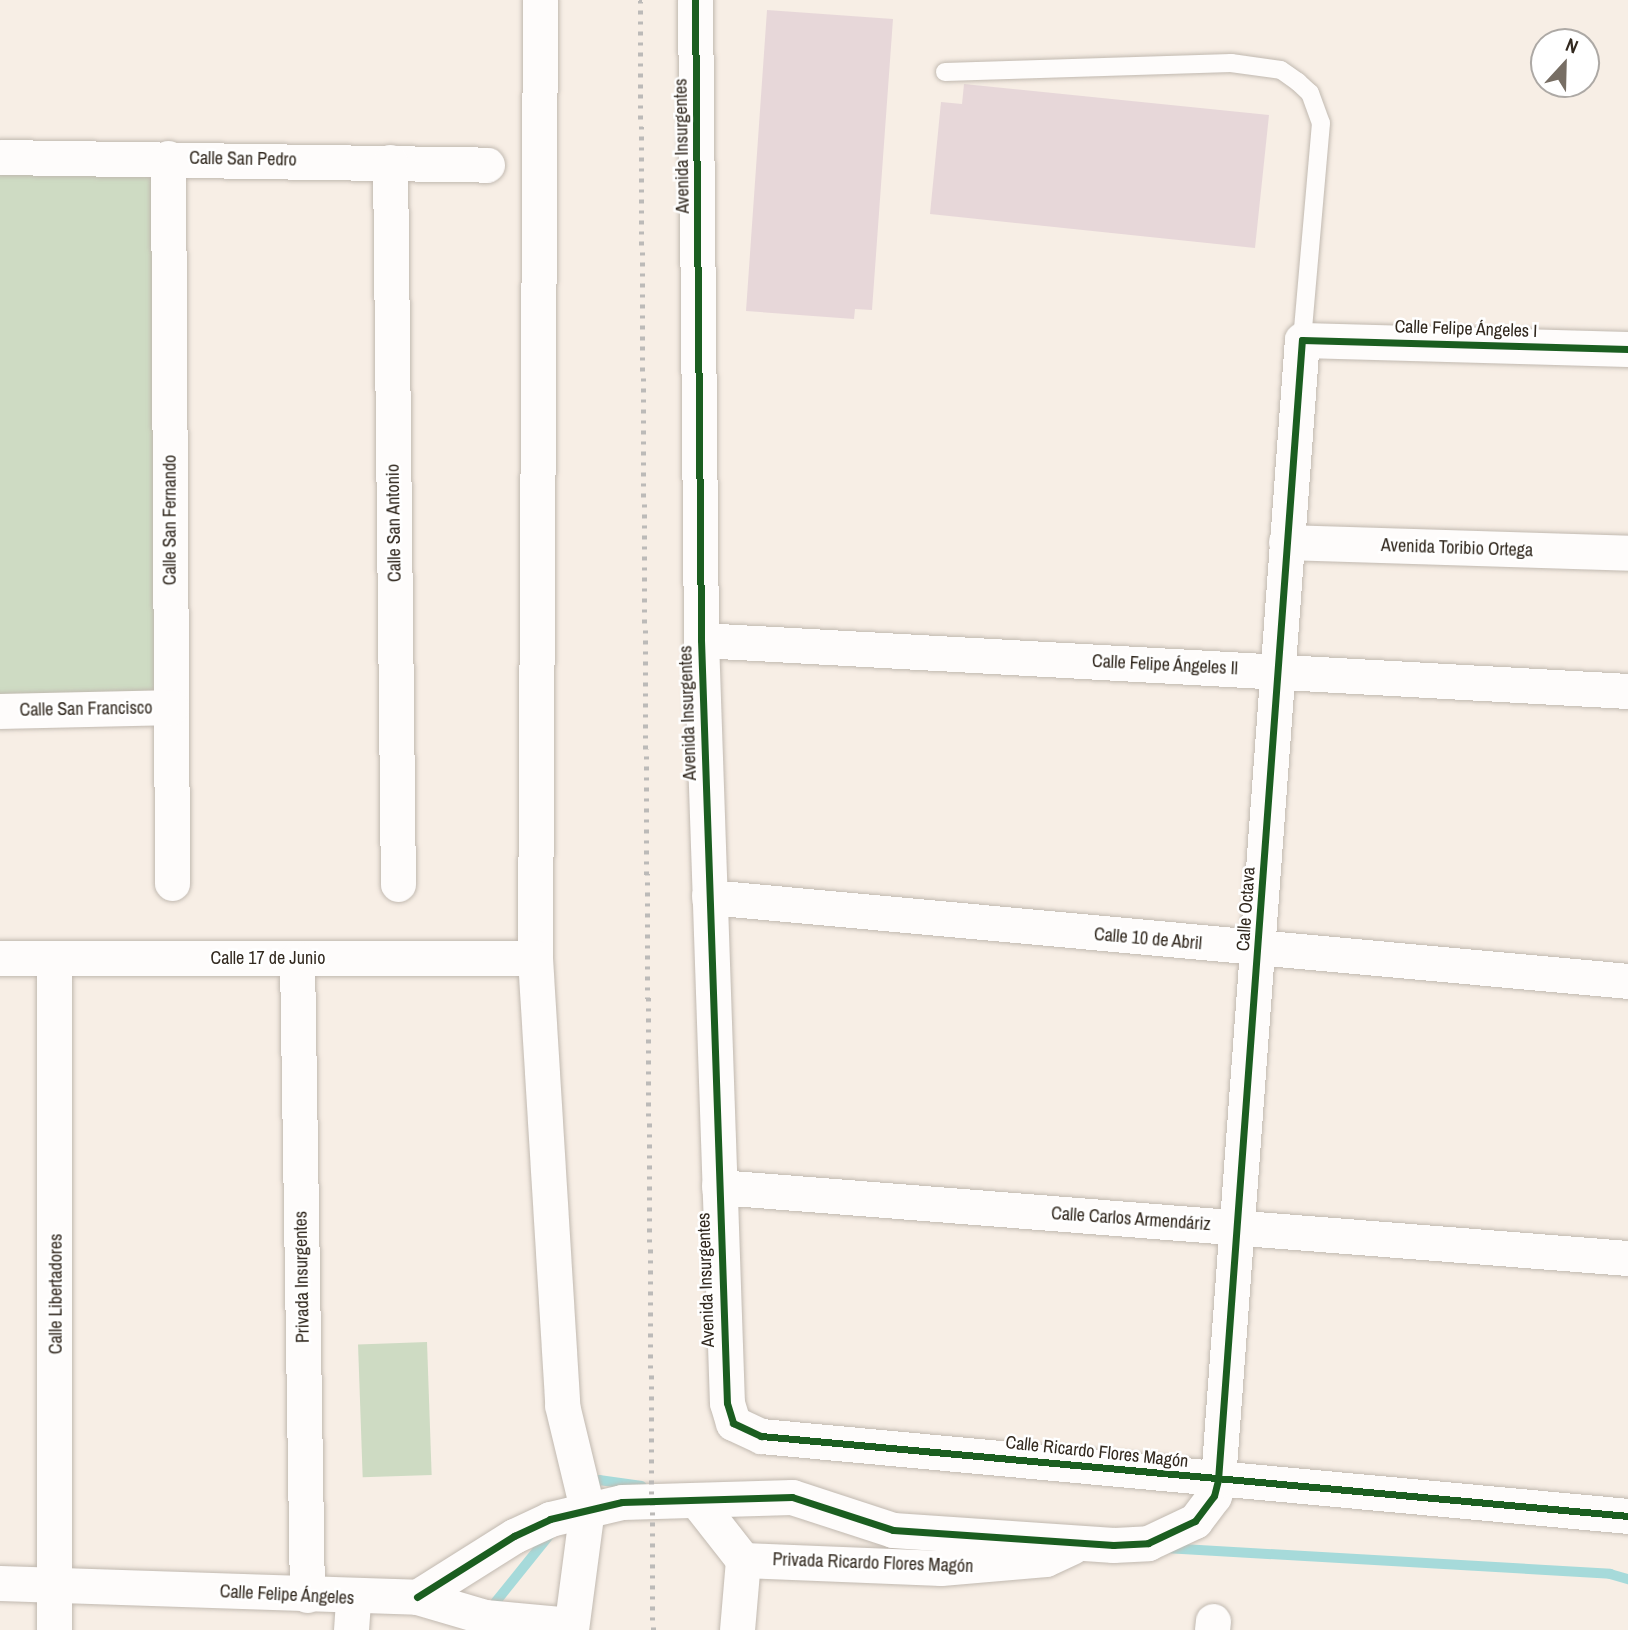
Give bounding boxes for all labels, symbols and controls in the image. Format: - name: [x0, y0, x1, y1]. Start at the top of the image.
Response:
- north arrow: [1530, 28, 1600, 98]
- text: N: [1562, 31, 1582, 60]
- street label: Avenida Insurgentes: [670, 78, 694, 214]
- street label: Calle San Pedro: [189, 147, 297, 171]
- street label: Calle Felipe Ángeles I: [1394, 316, 1538, 342]
- street label: Calle San Fernando: [159, 455, 181, 585]
- street label: Calle San Antonio: [382, 463, 406, 583]
- street label: Avenida Toribio Ortega: [1380, 535, 1534, 561]
- street label: Avenida Insurgentes: [675, 645, 701, 781]
- street label: Calle Felipe Ángeles Il: [1091, 650, 1239, 680]
- street label: Calle San Francisco: [19, 697, 153, 721]
- street label: Calle Octava: [1232, 866, 1260, 952]
- street label: Calle 10 de Abril: [1093, 923, 1203, 955]
- street label: Calle 17 de Junio: [211, 947, 325, 969]
- street label: Calle Carlos Armendáriz: [1050, 1203, 1212, 1235]
- street label: Privada Insurgentes: [290, 1211, 314, 1343]
- street label: Avenida Insurgentes: [693, 1212, 719, 1348]
- street label: Calle Libertadores: [45, 1234, 67, 1354]
- street label: Calle Ricardo Flores Magón: [1005, 1432, 1189, 1472]
- street label: Privada Ricardo Flores Magón: [772, 1549, 974, 1577]
- street label: Calle Felipe Ángeles: [219, 1581, 355, 1609]

